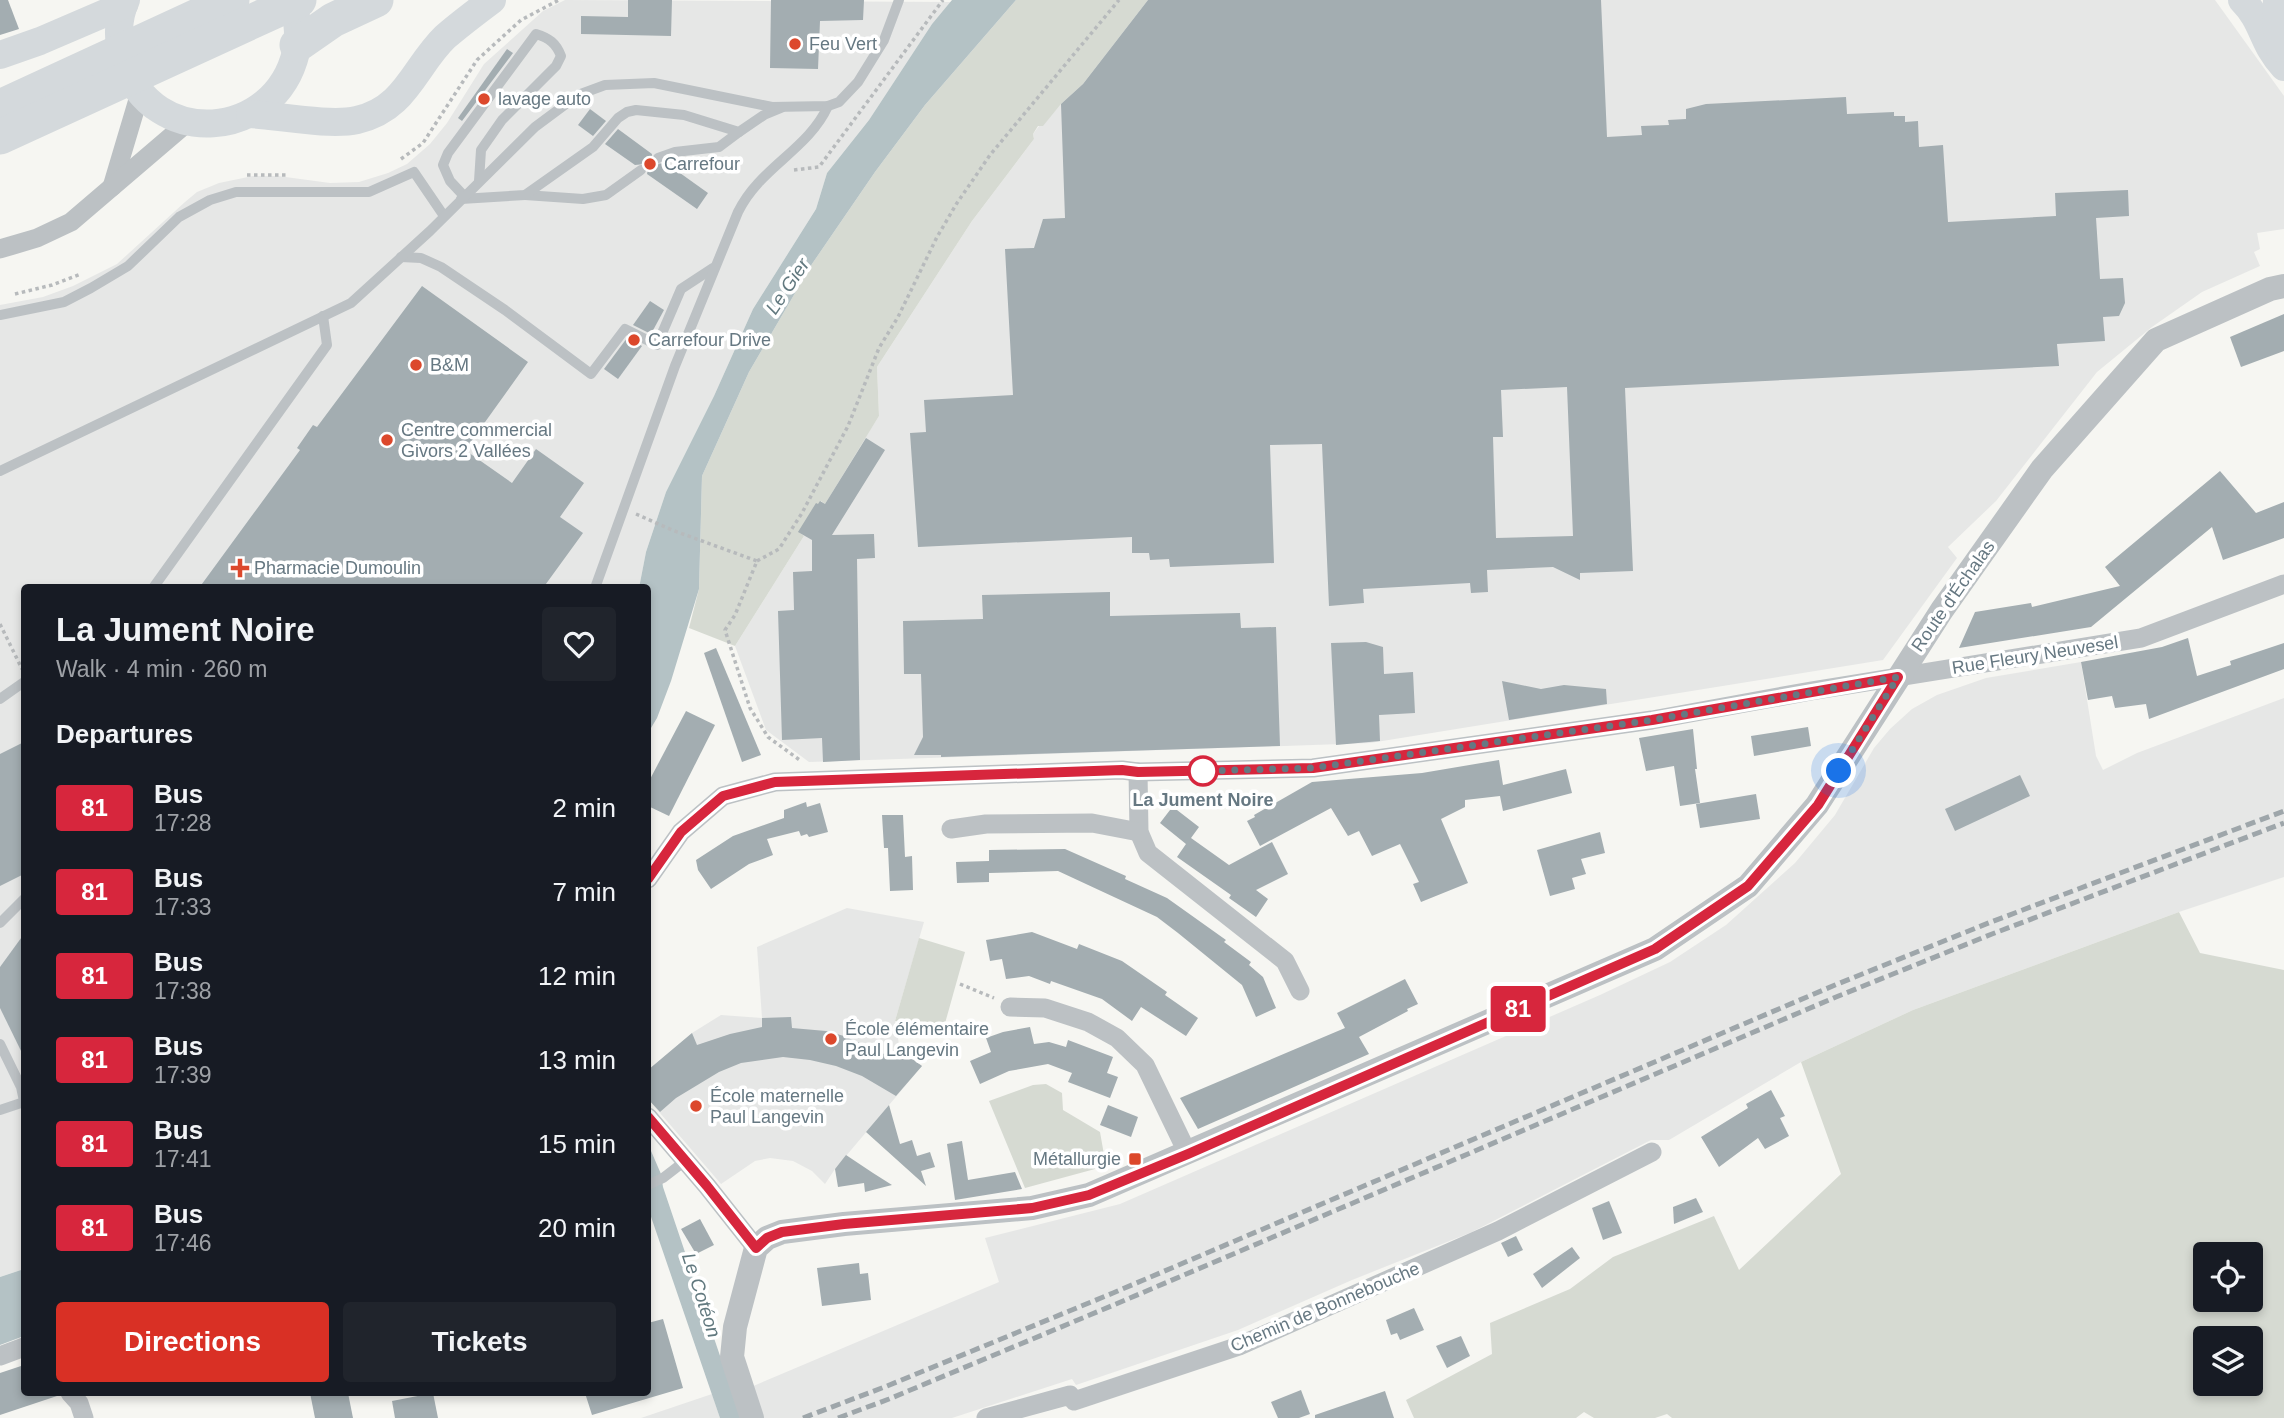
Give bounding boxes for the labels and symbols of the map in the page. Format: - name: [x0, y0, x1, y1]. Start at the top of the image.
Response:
- place label: Feu Vert: [809, 34, 877, 54]
- marker: Feu Vert: [787, 36, 803, 52]
- place label: lavage auto: [498, 89, 591, 109]
- marker: lavage auto: [476, 91, 492, 107]
- place label: Carrefour: [664, 154, 740, 174]
- marker: Carrefour: [642, 156, 658, 172]
- water label: Le Gier: [761, 254, 814, 318]
- place label: Carrefour Drive: [648, 330, 771, 350]
- marker: Carrefour Drive: [626, 332, 642, 348]
- place label: B&M: [430, 355, 469, 375]
- marker: B&M: [408, 357, 424, 373]
- place label: Centre commercial Givors 2 Vallées: [401, 420, 552, 461]
- marker: Centre commercial Givors 2 Vallées: [379, 432, 395, 448]
- street label: Route d'Échalas: [1907, 537, 1999, 655]
- place label: Pharmacie Dumoulin: [254, 558, 421, 578]
- marker: Pharmacie Dumoulin: [232, 560, 248, 576]
- street label: Rue Fleury Neuvesel: [1950, 632, 2120, 678]
- your location: [1821, 753, 1856, 788]
- marker: La Jument Noire: [1188, 756, 1218, 786]
- place label: La Jument Noire: [1132, 790, 1274, 810]
- line badge: 81: [1486, 986, 1550, 1032]
- place label: École élémentaire Paul Langevin: [845, 1019, 989, 1060]
- marker: École élémentaire Paul Langevin: [823, 1031, 839, 1047]
- place label: École maternelle Paul Langevin: [710, 1086, 844, 1127]
- marker: École maternelle Paul Langevin: [688, 1098, 704, 1114]
- place label: Métallurgie: [1033, 1149, 1121, 1169]
- marker: Métallurgie: [1127, 1151, 1143, 1167]
- water label: Le Cotéon: [678, 1250, 725, 1340]
- street label: Chemin de Bonnebouche: [1228, 1258, 1422, 1356]

